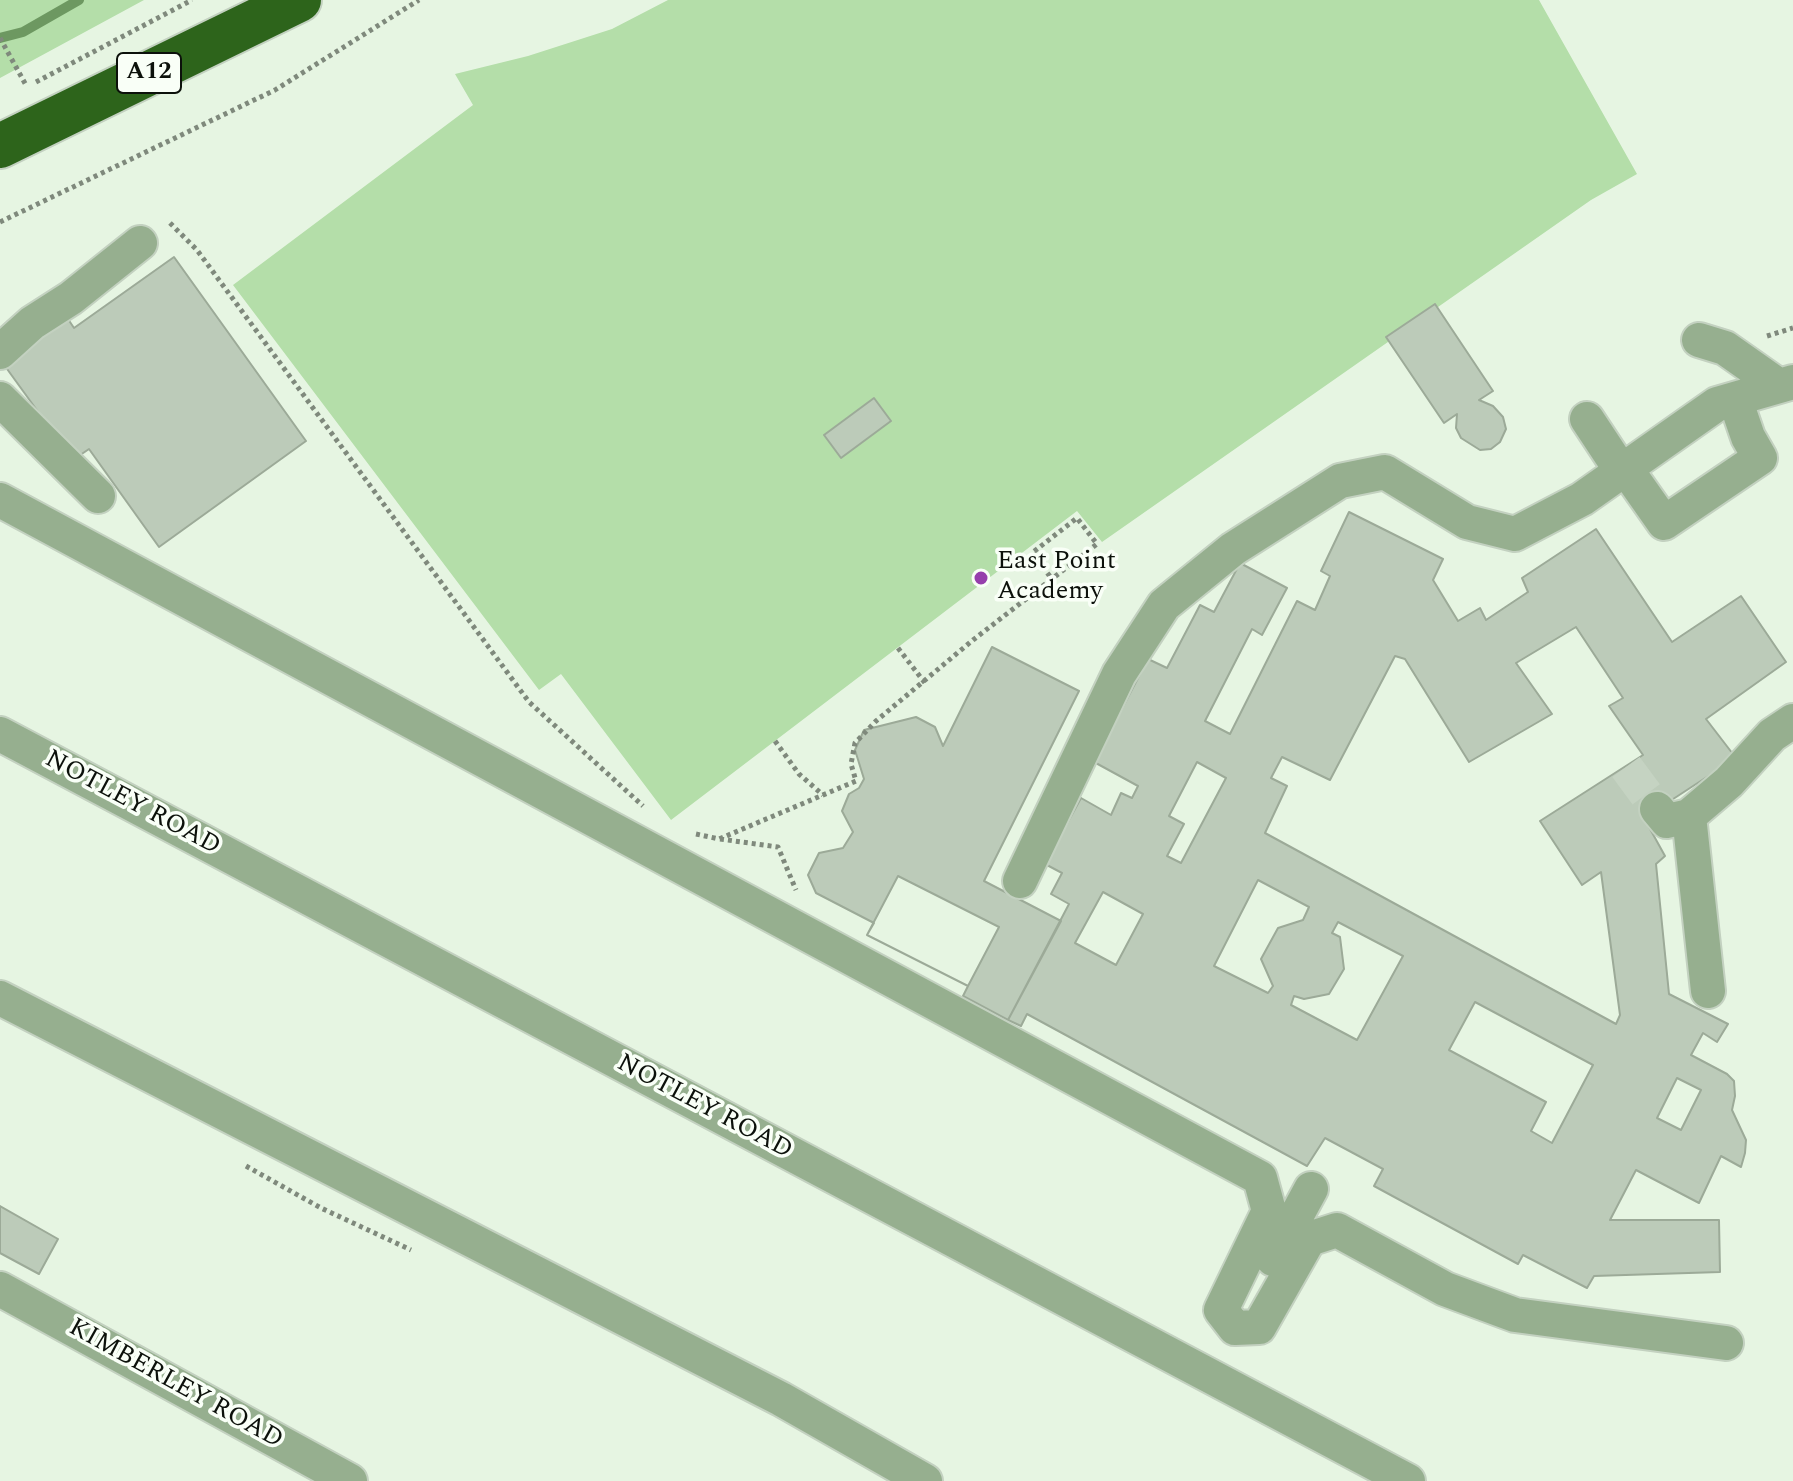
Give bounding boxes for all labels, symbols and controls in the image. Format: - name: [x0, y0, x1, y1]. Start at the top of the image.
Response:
- road number: A12: [117, 53, 181, 93]
- place label: East Point Academy: [997, 547, 1116, 608]
- marker: East Point Academy: [972, 569, 990, 587]
- street label: NOTLEY ROAD: [39, 745, 225, 863]
- street label: NOTLEY ROAD: [611, 1049, 797, 1167]
- street label: KIMBERLEY ROAD: [62, 1313, 288, 1457]

